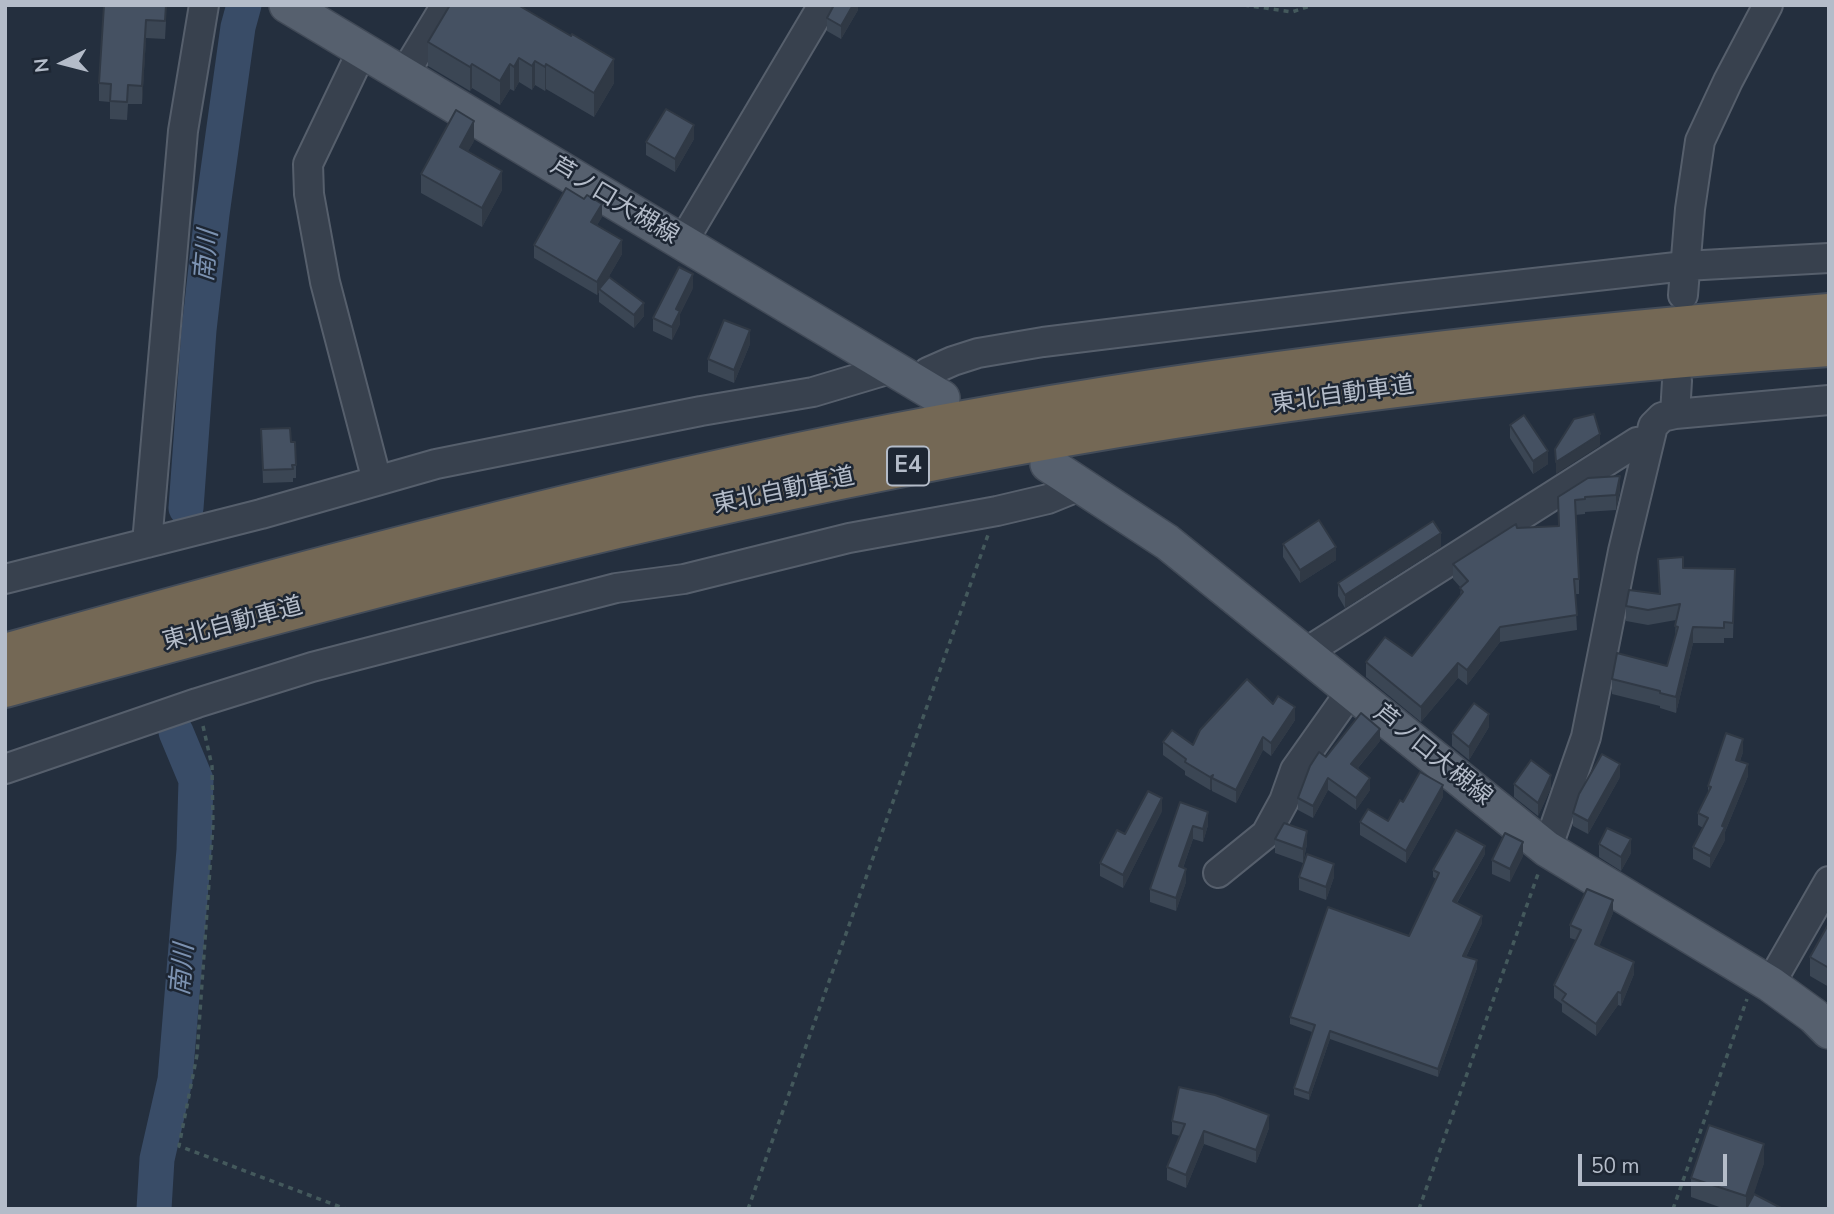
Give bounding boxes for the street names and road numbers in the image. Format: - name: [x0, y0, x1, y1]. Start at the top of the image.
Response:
- street label: 芦ノ口大槻線: [545, 153, 683, 251]
- street label: 東北自動車道: [1270, 372, 1416, 420]
- road number: E4: [887, 446, 929, 486]
- street label: 東北自動車道: [711, 463, 857, 521]
- street label: 東北自動車道: [160, 592, 306, 658]
- street label: 芦ノ口大槻線: [1367, 699, 1497, 813]

